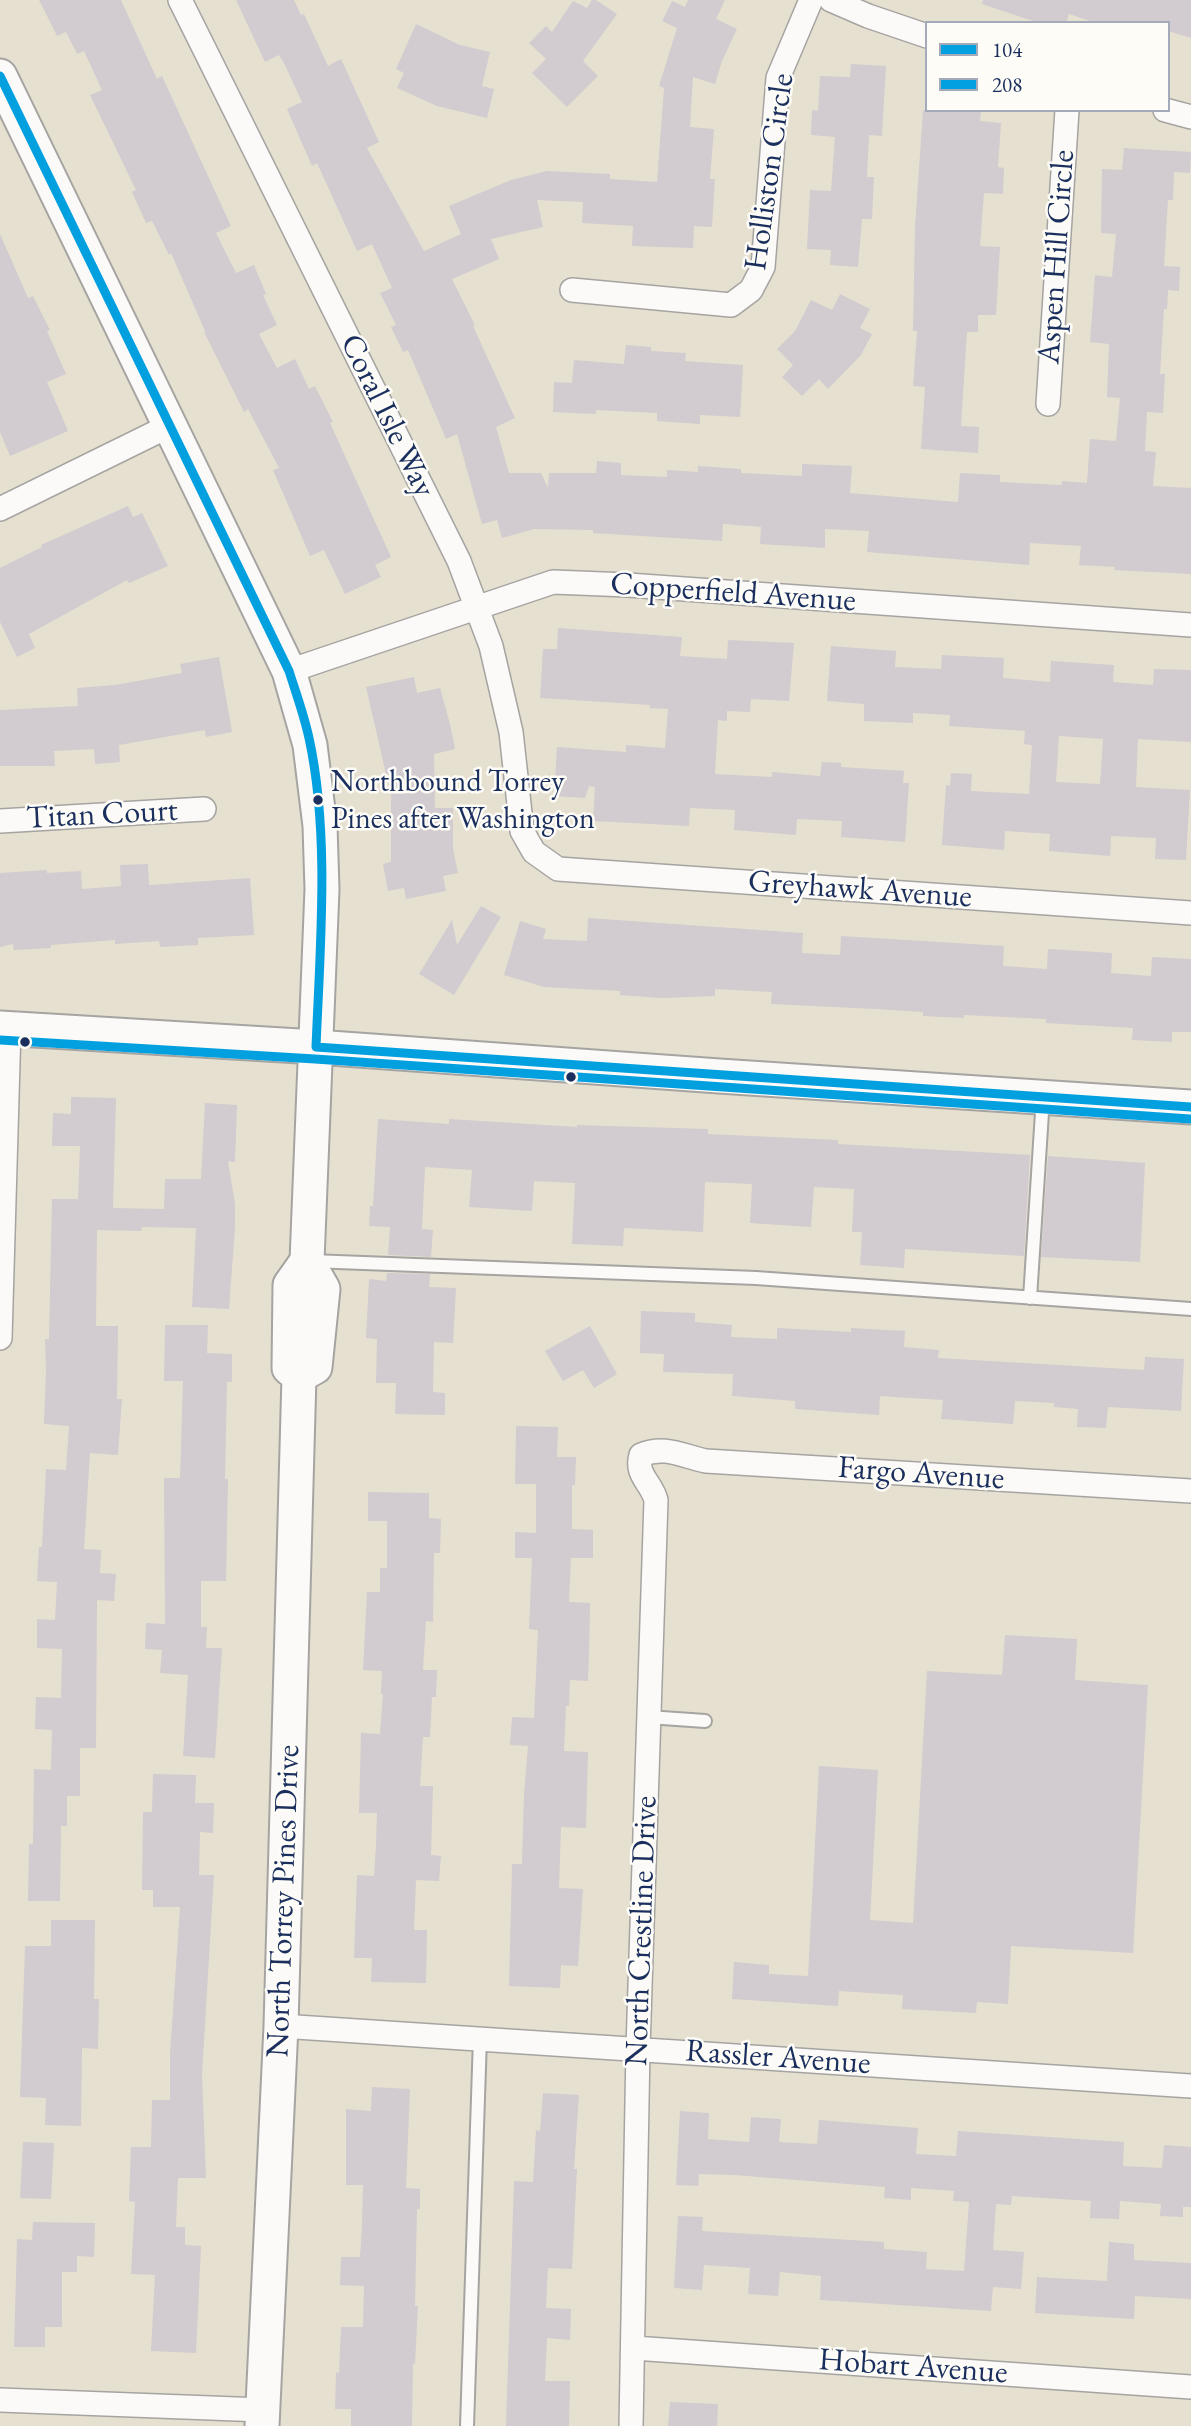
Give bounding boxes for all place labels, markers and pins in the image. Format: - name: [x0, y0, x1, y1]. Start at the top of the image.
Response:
- place label: Northbound Torrey Pines after Washington: [331, 765, 595, 836]
- marker: Northbound Torrey Pines after Washington: [311, 793, 325, 807]
- unlabelled marker: [18, 1035, 32, 1049]
- unlabelled marker: [564, 1070, 578, 1084]

